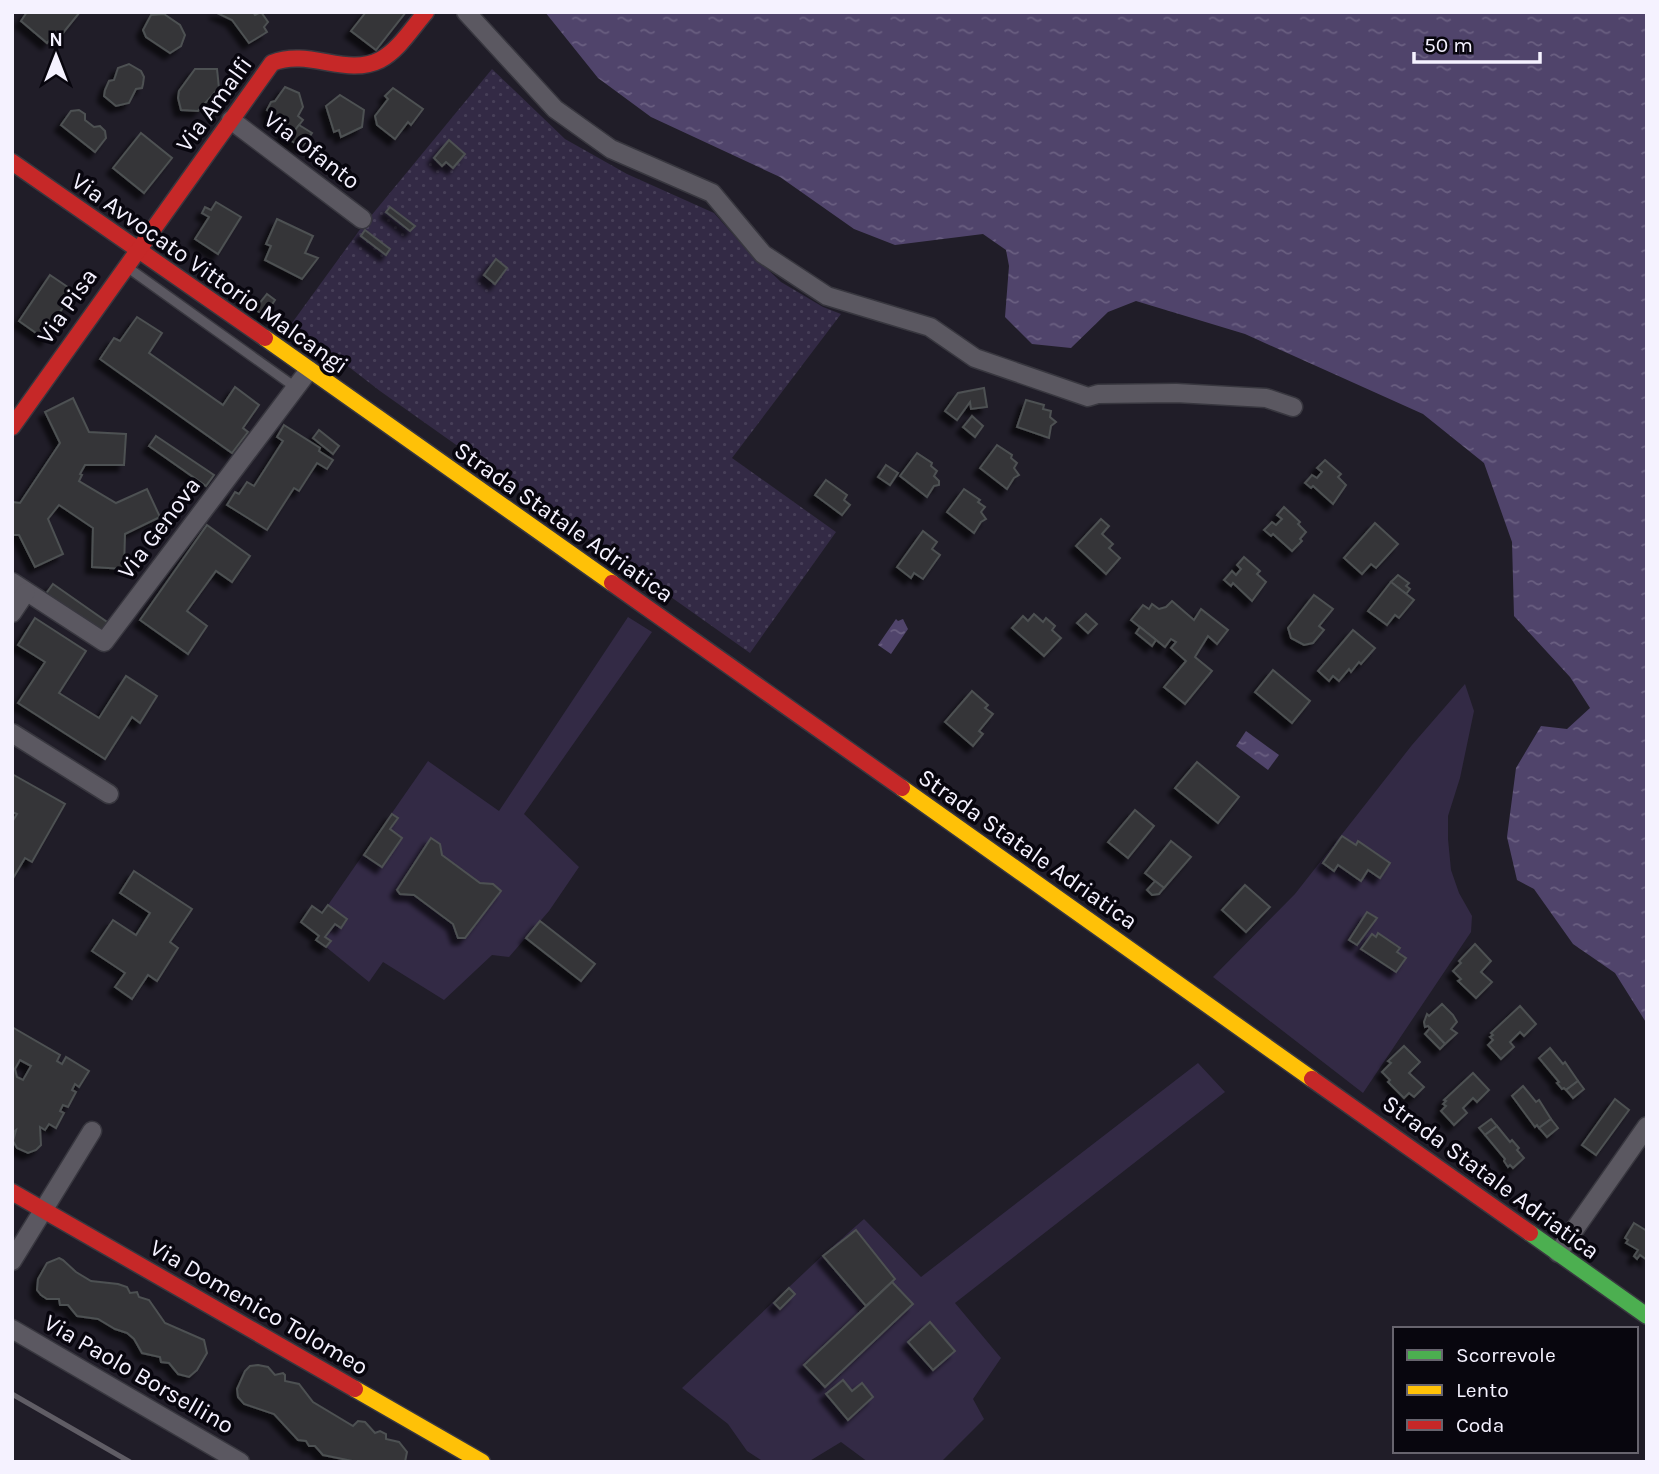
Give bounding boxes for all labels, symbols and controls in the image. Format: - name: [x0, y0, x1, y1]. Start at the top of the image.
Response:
- north arrow: [21, 21, 91, 91]
- scale bar: [1414, 21, 1540, 65]
- text: N: [49, 29, 63, 51]
- text: 50 m: [1424, 33, 1473, 57]
- street label: Via Amalfi: [170, 51, 258, 157]
- street label: Via Ofanto: [258, 105, 366, 195]
- street label: Via Avvocato Vittorio Malcangi: [66, 167, 354, 379]
- street label: Via Pisa: [31, 263, 103, 349]
- street label: Strada Statale Adriatica: [449, 436, 679, 608]
- street label: Via Genova: [112, 472, 206, 584]
- street label: Strada Statale Adriatica: [913, 763, 1143, 935]
- street label: Strada Statale Adriatica: [1377, 1089, 1605, 1265]
- street label: Via Domenico Tolomeo: [145, 1233, 373, 1381]
- street label: Via Paolo Borsellino: [39, 1308, 239, 1440]
- legend: [1393, 1327, 1638, 1453]
- text: Scorrevole: [1456, 1343, 1556, 1367]
- text: Lento: [1456, 1378, 1509, 1402]
- text: Coda: [1456, 1413, 1504, 1437]

